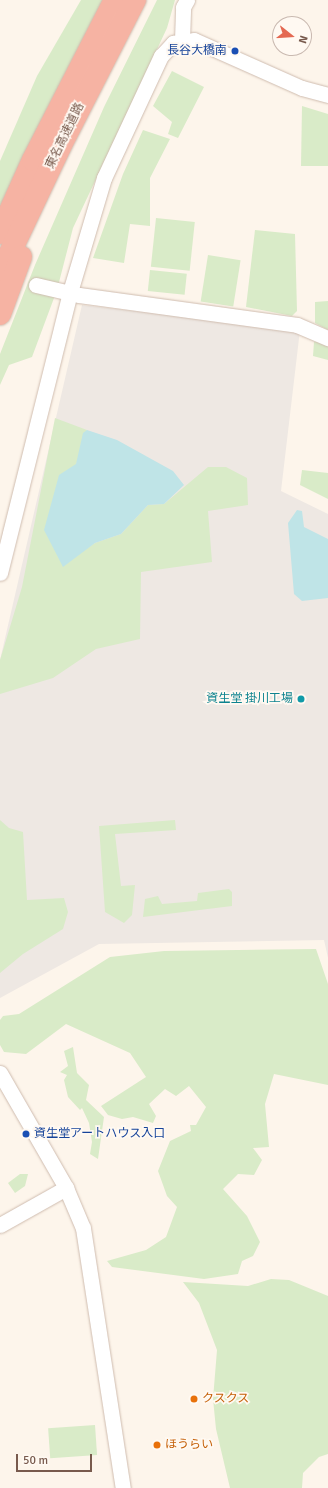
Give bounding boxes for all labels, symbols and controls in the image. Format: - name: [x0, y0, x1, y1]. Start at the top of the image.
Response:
- north arrow: [272, 16, 312, 56]
- text: N: [296, 34, 310, 45]
- place label: 長谷大橋南: [167, 44, 227, 58]
- marker: 長谷大橋南: [230, 46, 240, 56]
- street label: 東名高速道路: [43, 100, 87, 172]
- place label: 資生堂 掛川工場: [206, 692, 293, 706]
- marker: 資生堂 掛川工場: [296, 694, 306, 704]
- place label: 資生堂アートハウス入口: [34, 1127, 165, 1141]
- marker: 資生堂アートハウス入口: [21, 1129, 31, 1139]
- place label: クスクス: [202, 1392, 250, 1406]
- marker: クスクス: [189, 1394, 199, 1404]
- place label: ほうらい: [165, 1438, 213, 1452]
- marker: ほうらい: [152, 1440, 162, 1450]
- scale bar: [18, 1446, 94, 1472]
- text: 50 m: [23, 1453, 48, 1468]

